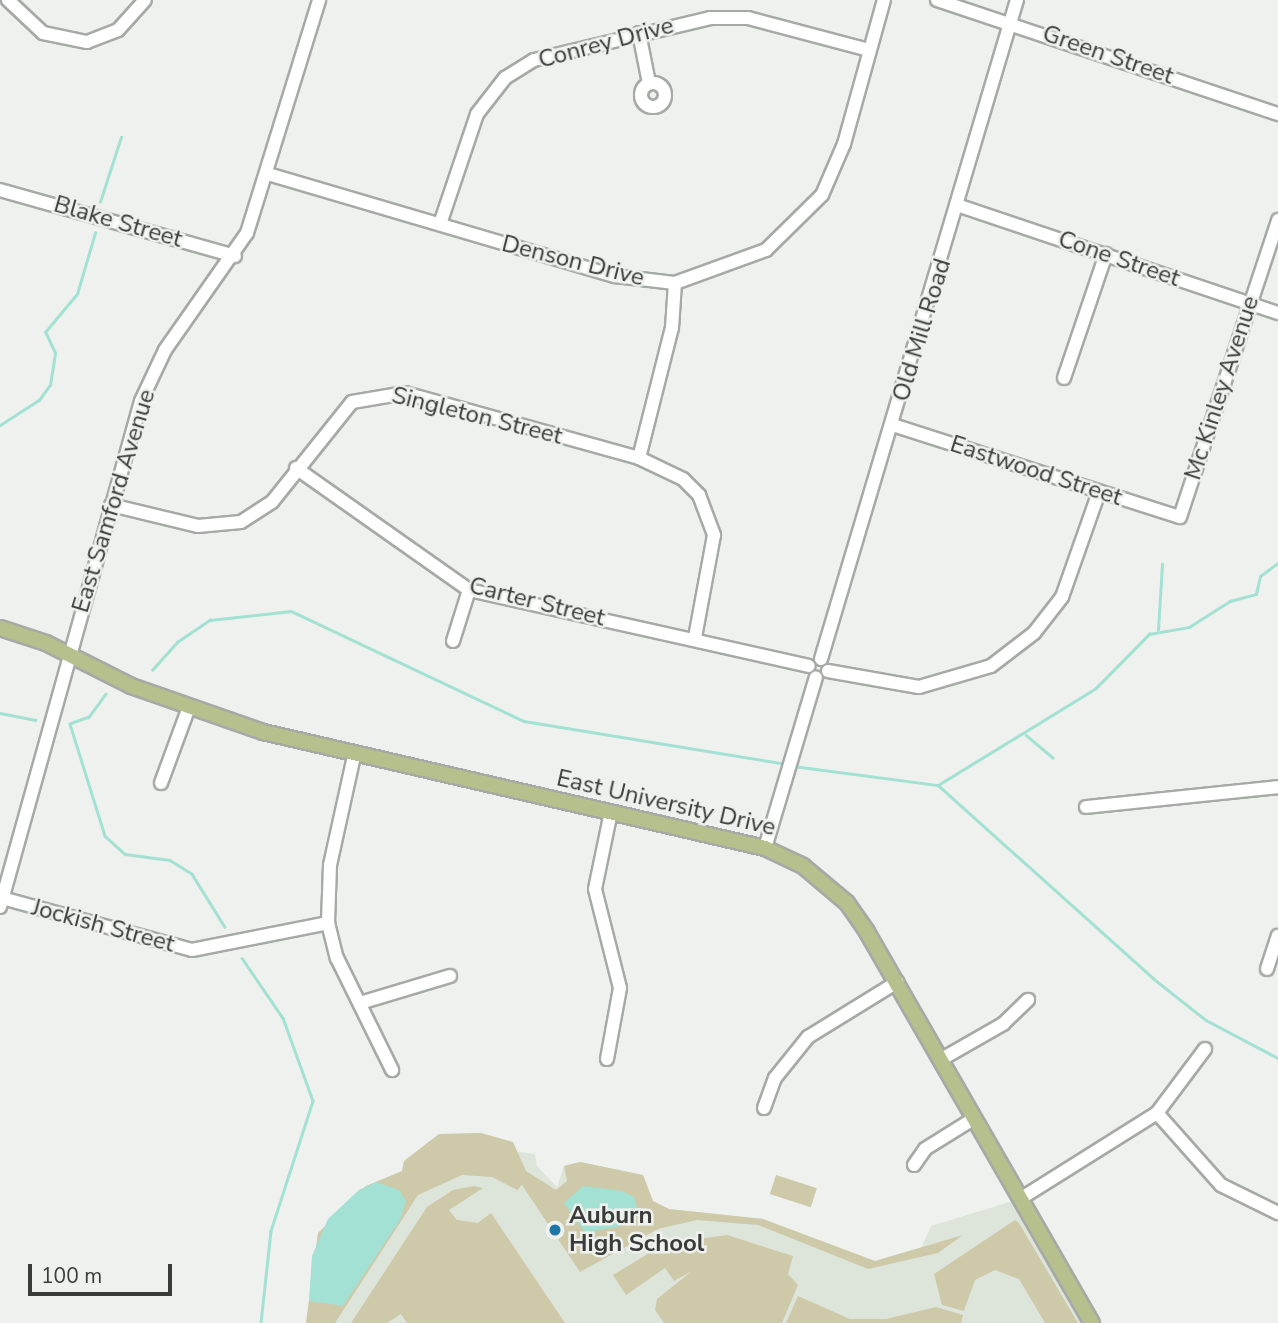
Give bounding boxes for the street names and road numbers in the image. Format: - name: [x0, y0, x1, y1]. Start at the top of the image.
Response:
- street label: Conrey Drive: [535, 11, 677, 75]
- street label: Green Street: [1039, 19, 1177, 91]
- street label: Blake Street: [51, 190, 185, 254]
- street label: Cone Street: [1054, 225, 1184, 293]
- street label: Denson Drive: [499, 229, 647, 293]
- street label: Old Mill Road: [887, 255, 957, 405]
- street label: Mc Kinley Avenue: [1179, 292, 1265, 484]
- street label: Singleton Street: [389, 381, 565, 451]
- street label: East Samford Avenue: [66, 386, 162, 616]
- street label: Eastwood Street: [947, 430, 1125, 512]
- street label: Carter Street: [466, 571, 608, 633]
- street label: East University Drive: [554, 764, 778, 842]
- street label: Jockish Street: [28, 893, 178, 959]

